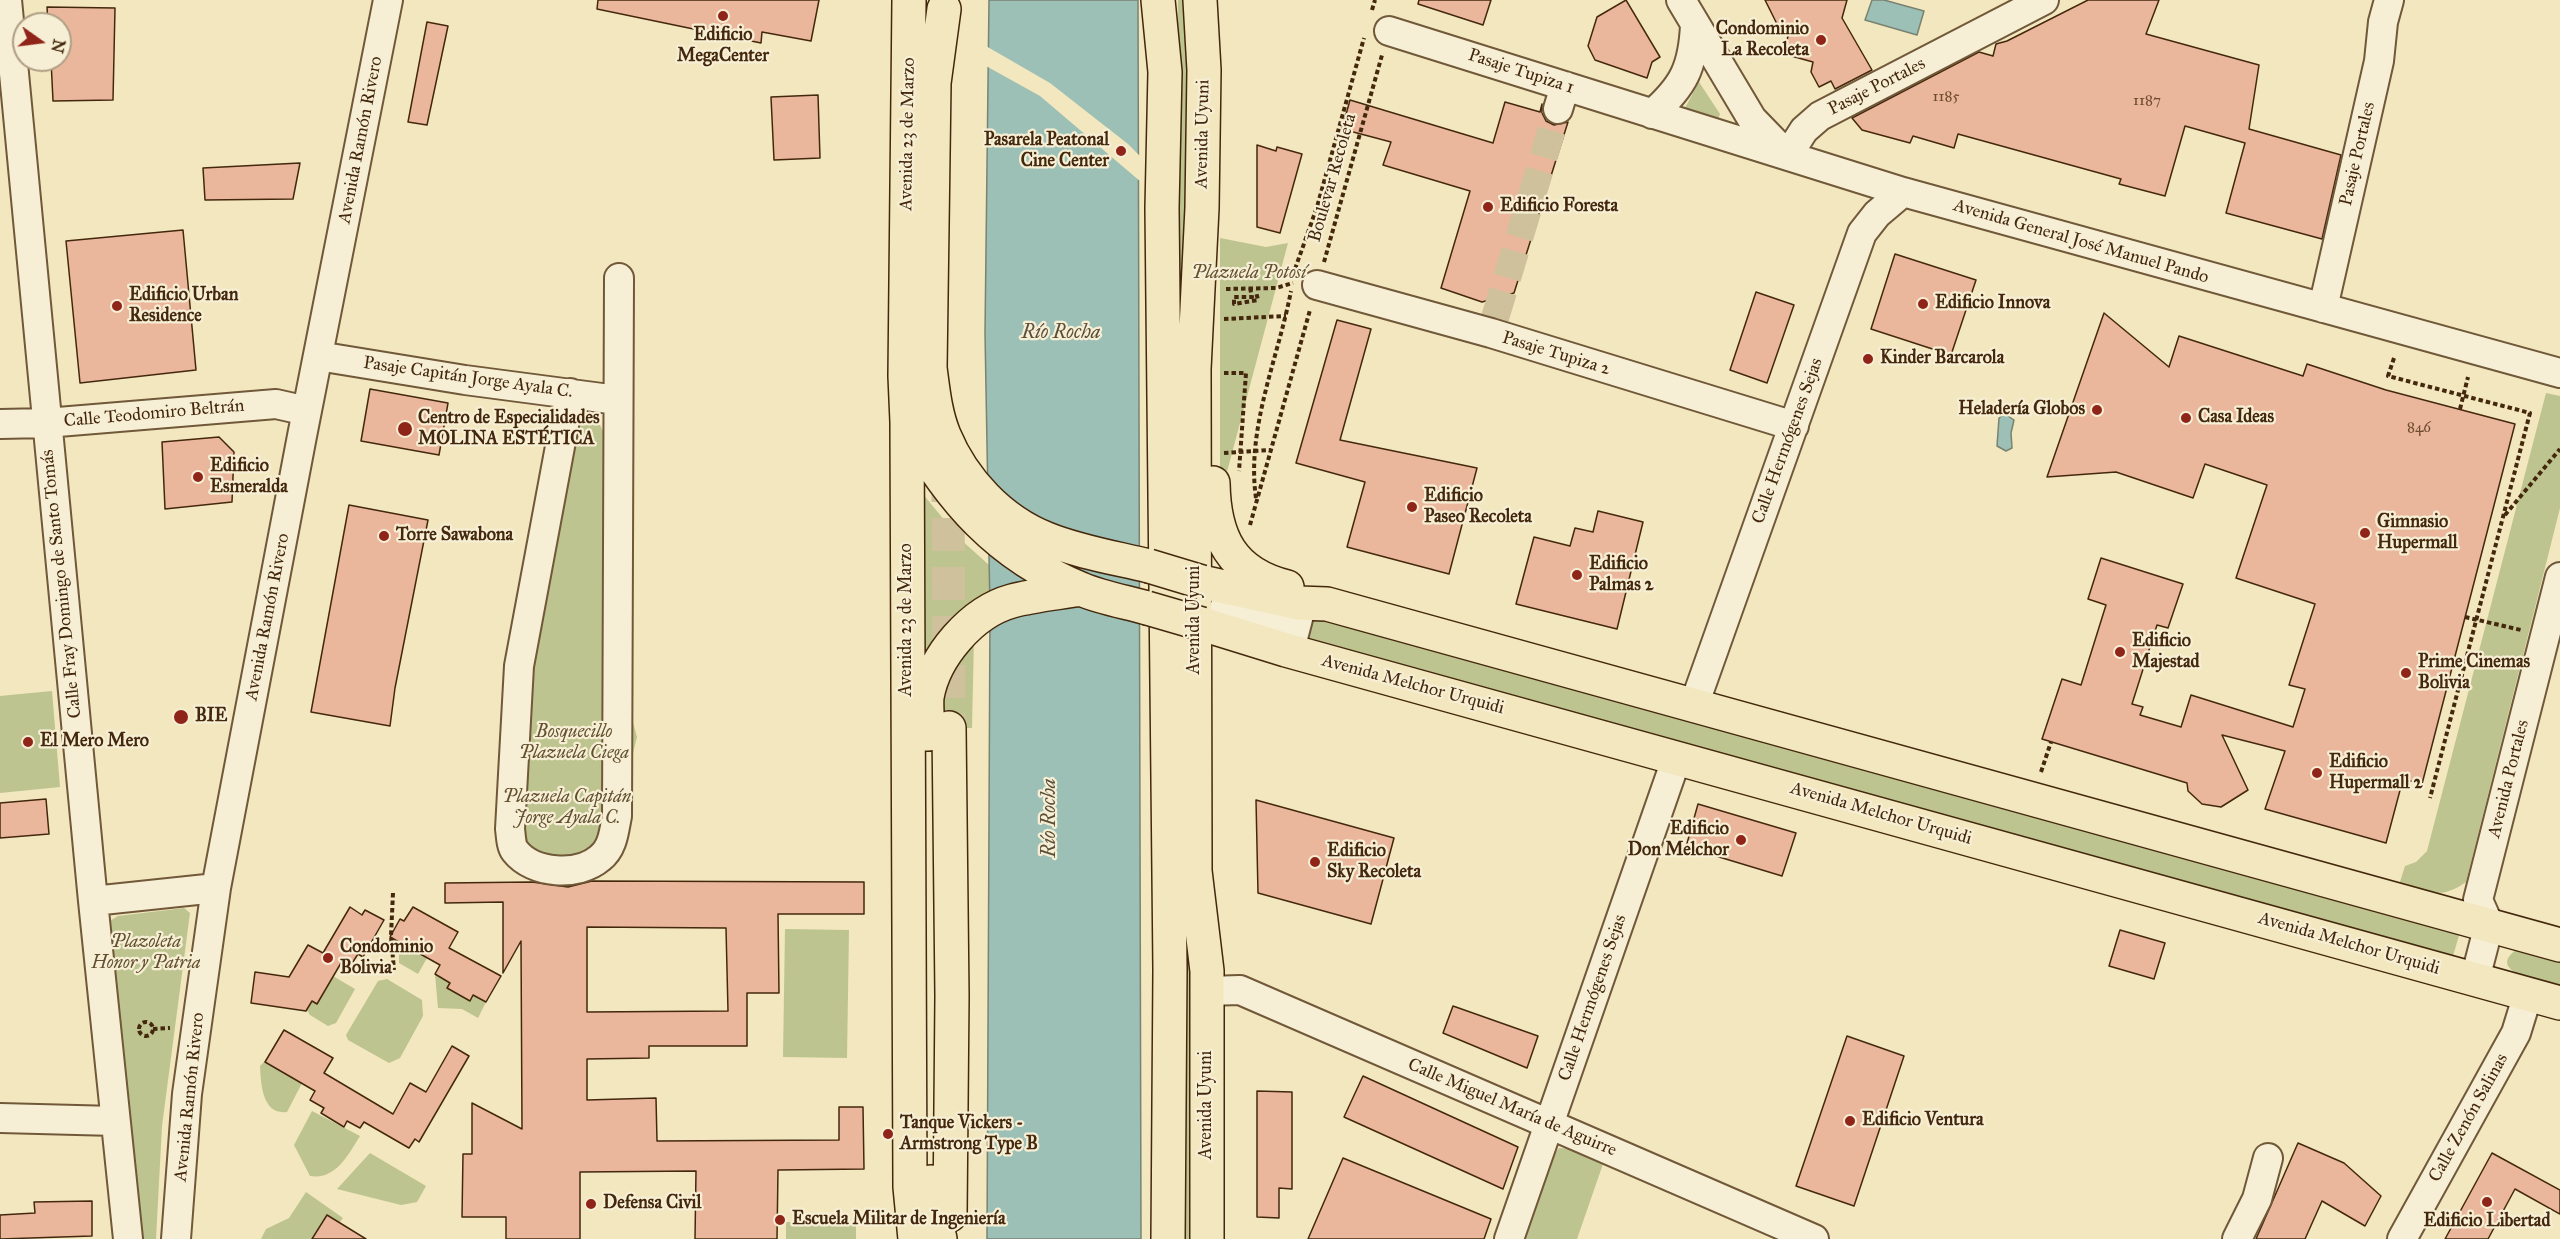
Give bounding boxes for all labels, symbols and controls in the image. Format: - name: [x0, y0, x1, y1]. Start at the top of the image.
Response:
- marker: Edificio MegaCenter: [716, 9, 730, 23]
- north arrow: [12, 12, 72, 72]
- place label: Condominio La Recoleta: [1716, 19, 1809, 62]
- place label: Edificio MegaCenter: [677, 25, 769, 68]
- marker: Condominio La Recoleta: [1814, 33, 1828, 47]
- text: N: [47, 37, 69, 55]
- street label: Pasaje Tupiza 1: [1465, 45, 1577, 99]
- street label: Pasaje Portales: [1825, 53, 1929, 121]
- street label: Avenida Ramón Rivero: [334, 55, 388, 225]
- street label: Avenida 23 de Marzo: [896, 57, 920, 211]
- street label: Avenida Uyuni: [1191, 79, 1215, 189]
- house number: 1185: [1933, 88, 1959, 106]
- house number: 1187: [2133, 92, 2161, 110]
- street label: Pasaje Portales: [2336, 100, 2380, 208]
- street label: Boulevar Recoleta: [1304, 111, 1362, 245]
- place label: Pasarela Peatonal Cine Center: [984, 130, 1109, 172]
- marker: Pasarela Peatonal Cine Center: [1114, 144, 1128, 158]
- street label: Avenida General José Manuel Pando: [1951, 195, 2211, 289]
- place label: Edificio Foresta: [1500, 196, 1618, 218]
- marker: Edificio Foresta: [1481, 200, 1495, 214]
- park label: Plazuela Potosí: [1192, 263, 1306, 285]
- place label: Edificio Urban Residence: [129, 285, 238, 328]
- place label: Edificio Innova: [1935, 293, 2050, 315]
- marker: Edificio Innova: [1916, 297, 1930, 311]
- marker: Edificio Urban Residence: [110, 299, 124, 313]
- water label: Río Rocha: [1021, 321, 1101, 345]
- street label: Pasaje Tupiza 2: [1499, 327, 1613, 381]
- place label: Kinder Barcarola: [1880, 348, 2004, 370]
- marker: Kinder Barcarola: [1861, 352, 1875, 366]
- street label: Pasaje Capitán Jorge Ayala C.: [362, 353, 574, 403]
- street label: Calle Hermógenes Sejas: [1748, 355, 1828, 527]
- street label: Calle Teodomiro Beltrán: [63, 395, 245, 433]
- place label: Heladería Globos: [1958, 399, 2085, 421]
- marker: Heladería Globos: [2090, 403, 2104, 417]
- place label: Casa Ideas: [2198, 407, 2274, 429]
- place label: Centro de Especialidades MOLINA ESTÉTICA: [418, 408, 600, 450]
- marker: Casa Ideas: [2179, 411, 2193, 425]
- house number: 846: [2407, 419, 2431, 437]
- marker: Centro de Especialidades MOLINA ESTÉTICA: [396, 420, 414, 438]
- street label: Calle Fray Domingo de Santo Tomás: [37, 449, 87, 719]
- place label: Edificio Esmeralda: [210, 456, 288, 498]
- marker: Edificio Esmeralda: [191, 470, 205, 484]
- place label: Edificio Paseo Recoleta: [1424, 486, 1532, 528]
- marker: Edificio Paseo Recoleta: [1405, 500, 1419, 514]
- place label: Gimnasio Hupermall: [2377, 512, 2458, 554]
- place label: Torre Sawabona: [396, 525, 513, 547]
- marker: Gimnasio Hupermall: [2358, 526, 2372, 540]
- marker: Torre Sawabona: [377, 529, 391, 543]
- street label: Avenida Ramón Rivero: [241, 532, 295, 702]
- street label: Avenida 23 de Marzo: [896, 543, 918, 697]
- place label: Edificio Palmas 2: [1589, 554, 1653, 596]
- street label: Avenida Uyuni: [1184, 565, 1206, 675]
- marker: Edificio Palmas 2: [1570, 568, 1584, 582]
- place label: Edificio Majestad: [2132, 631, 2200, 674]
- marker: Edificio Majestad: [2113, 645, 2127, 659]
- street label: Avenida Melchor Urquidi: [1319, 650, 1507, 720]
- place label: Prime Cinemas Bolivia: [2418, 652, 2530, 694]
- marker: Prime Cinemas Bolivia: [2399, 666, 2413, 680]
- place label: BIE: [195, 706, 227, 728]
- marker: BIE: [172, 708, 190, 726]
- street label: Avenida Portales: [2484, 718, 2534, 840]
- park label: Bosquecillo Plazuela Ciega: [519, 722, 629, 764]
- place label: El Mero Mero: [40, 731, 149, 753]
- marker: El Mero Mero: [21, 735, 35, 749]
- place label: Edificio Hupermall 2: [2329, 752, 2422, 795]
- marker: Edificio Hupermall 2: [2310, 766, 2324, 780]
- water label: Río Rocha: [1038, 778, 1062, 858]
- street label: Avenida Melchor Urquidi: [1788, 778, 1974, 850]
- park label: Plazuela Capitán Jorge Ayala C.: [503, 787, 631, 830]
- place label: Edificio Don Melchor: [1628, 819, 1729, 862]
- marker: Edificio Don Melchor: [1734, 833, 1748, 847]
- place label: Edificio Sky Recoleta: [1327, 841, 1421, 884]
- marker: Edificio Sky Recoleta: [1308, 855, 1322, 869]
- street label: Avenida Melchor Urquidi: [2256, 908, 2442, 980]
- street label: Calle Hermógenes Sejas: [1554, 912, 1632, 1084]
- park label: Plazoleta Honor y Patria: [91, 932, 201, 974]
- place label: Condominio Bolivia: [340, 937, 433, 980]
- marker: Condominio Bolivia: [321, 951, 335, 965]
- street label: Avenida Ramón Rivero: [170, 1011, 210, 1183]
- street label: Avenida Uyuni: [1196, 1050, 1218, 1160]
- street label: Calle Zenón Salinas: [2425, 1050, 2513, 1186]
- street label: Calle Miguel María de Aguirre: [1404, 1054, 1620, 1162]
- place label: Edificio Ventura: [1862, 1110, 1984, 1132]
- place label: Tanque Vickers - Armstrong Type B: [900, 1113, 1038, 1156]
- marker: Edificio Ventura: [1843, 1114, 1857, 1128]
- marker: Tanque Vickers - Armstrong Type B: [881, 1127, 895, 1141]
- place label: Defensa Civil: [603, 1193, 701, 1215]
- marker: Edificio Libertad: [2480, 1195, 2494, 1209]
- marker: Defensa Civil: [584, 1197, 598, 1211]
- place label: Escuela Militar de Ingeniería: [792, 1209, 1005, 1231]
- place label: Edificio Libertad: [2423, 1211, 2551, 1233]
- marker: Escuela Militar de Ingeniería: [773, 1213, 787, 1227]

